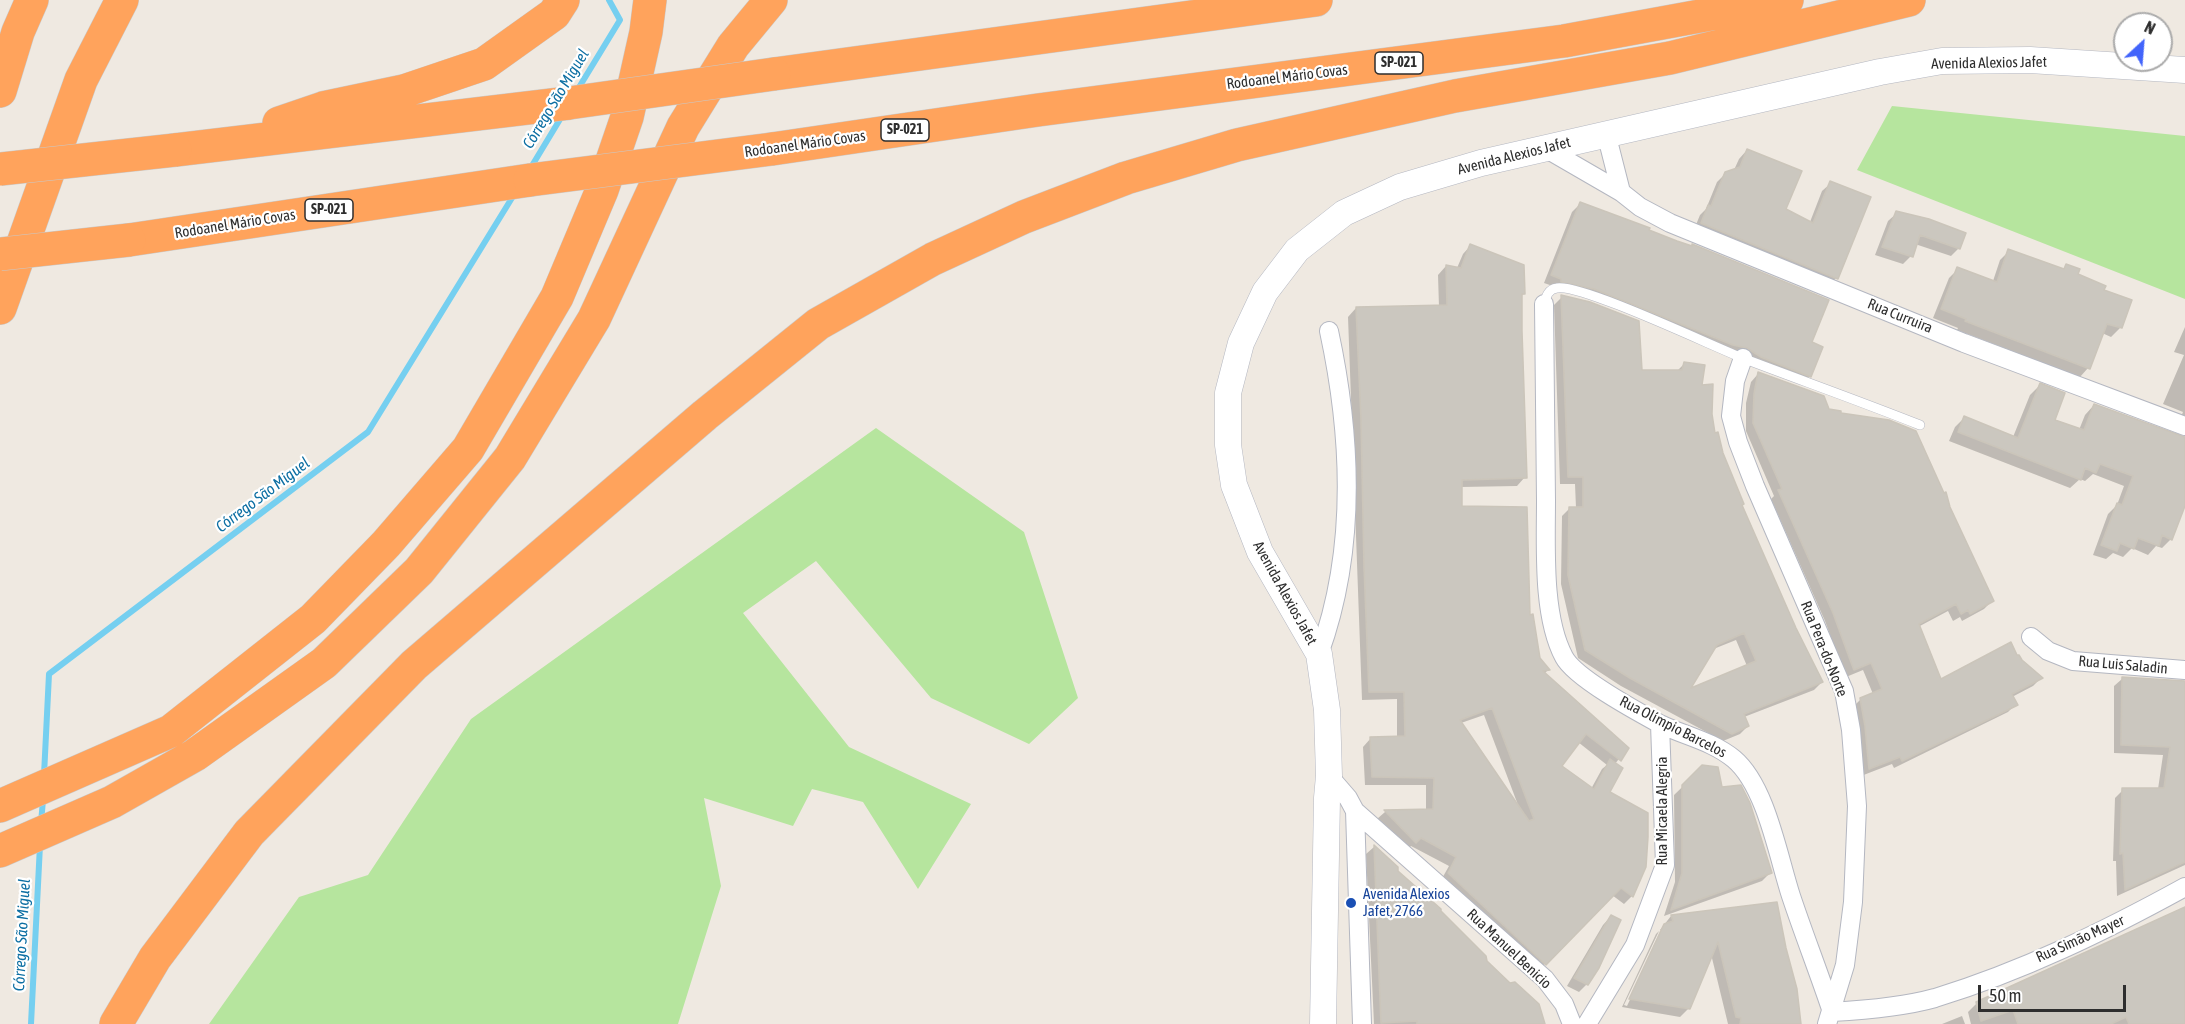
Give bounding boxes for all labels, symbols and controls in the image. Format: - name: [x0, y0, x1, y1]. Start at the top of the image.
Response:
- north arrow: [2113, 12, 2173, 72]
- text: N: [2142, 17, 2158, 38]
- water label: Córrego São Miguel: [519, 46, 593, 152]
- road number: SP-021: [1375, 52, 1423, 74]
- street label: Avenida Alexios Jafet: [1931, 53, 2047, 73]
- street label: Rodoanel Mário Covas: [1225, 61, 1349, 93]
- road number: SP-021: [881, 119, 929, 141]
- street label: Rodoanel Mário Covas: [743, 127, 867, 161]
- street label: Avenida Alexios Jafet: [1456, 133, 1572, 179]
- road number: SP-021: [305, 199, 353, 221]
- street label: Rodoanel Mário Covas: [173, 206, 297, 242]
- street label: Rua Curruira: [1865, 295, 1935, 337]
- water label: Córrego São Miguel: [212, 453, 314, 537]
- street label: Avenida Alexios Jafet: [1249, 538, 1321, 648]
- street label: Rua Pera-do-Norte: [1797, 598, 1851, 700]
- street label: Rua Luis Saladin: [2078, 652, 2168, 678]
- street label: Rua Olímpio Barcelos: [1617, 692, 1729, 762]
- street label: Rua Micaela Alegria: [1653, 757, 1671, 865]
- water label: Córrego São Miguel: [9, 878, 35, 992]
- place label: Avenida Alexios Jafet, 2766: [1363, 885, 1450, 920]
- marker: Avenida Alexios Jafet, 2766: [1344, 896, 1358, 910]
- street label: Rua Manuel Benicio: [1463, 905, 1555, 993]
- street label: Rua Simão Mayer: [2033, 912, 2127, 966]
- scale bar: [1981, 973, 2130, 1011]
- text: 50 m: [1989, 985, 2021, 1006]

